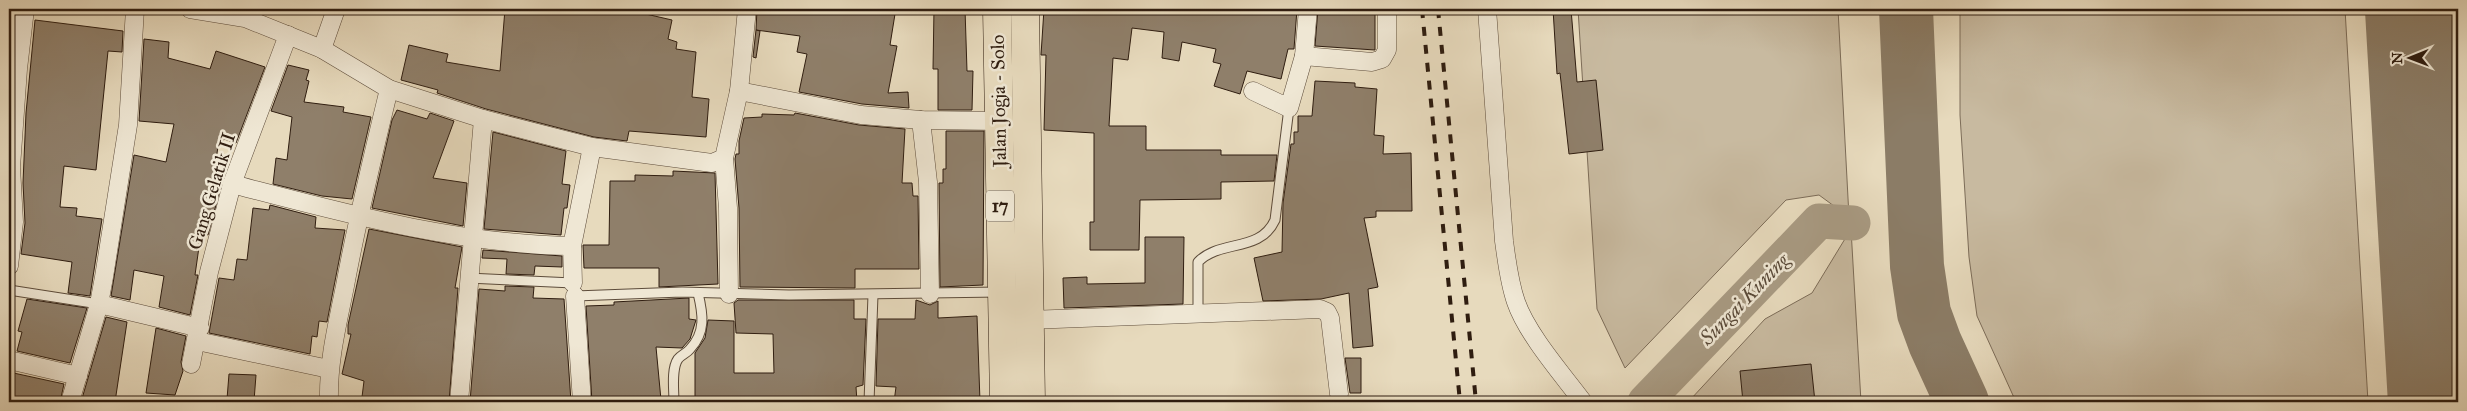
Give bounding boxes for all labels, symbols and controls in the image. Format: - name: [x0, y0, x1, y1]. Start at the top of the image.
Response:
- north arrow: [2384, 32, 2434, 82]
- street label: Jalan Jogja - Solo: [986, 34, 1012, 170]
- text: N: [2389, 52, 2406, 64]
- street label: Gang Gelatik II: [183, 130, 241, 253]
- road number: 17: [986, 190, 1014, 222]
- water label: Sungai Kuning: [1694, 247, 1795, 351]

